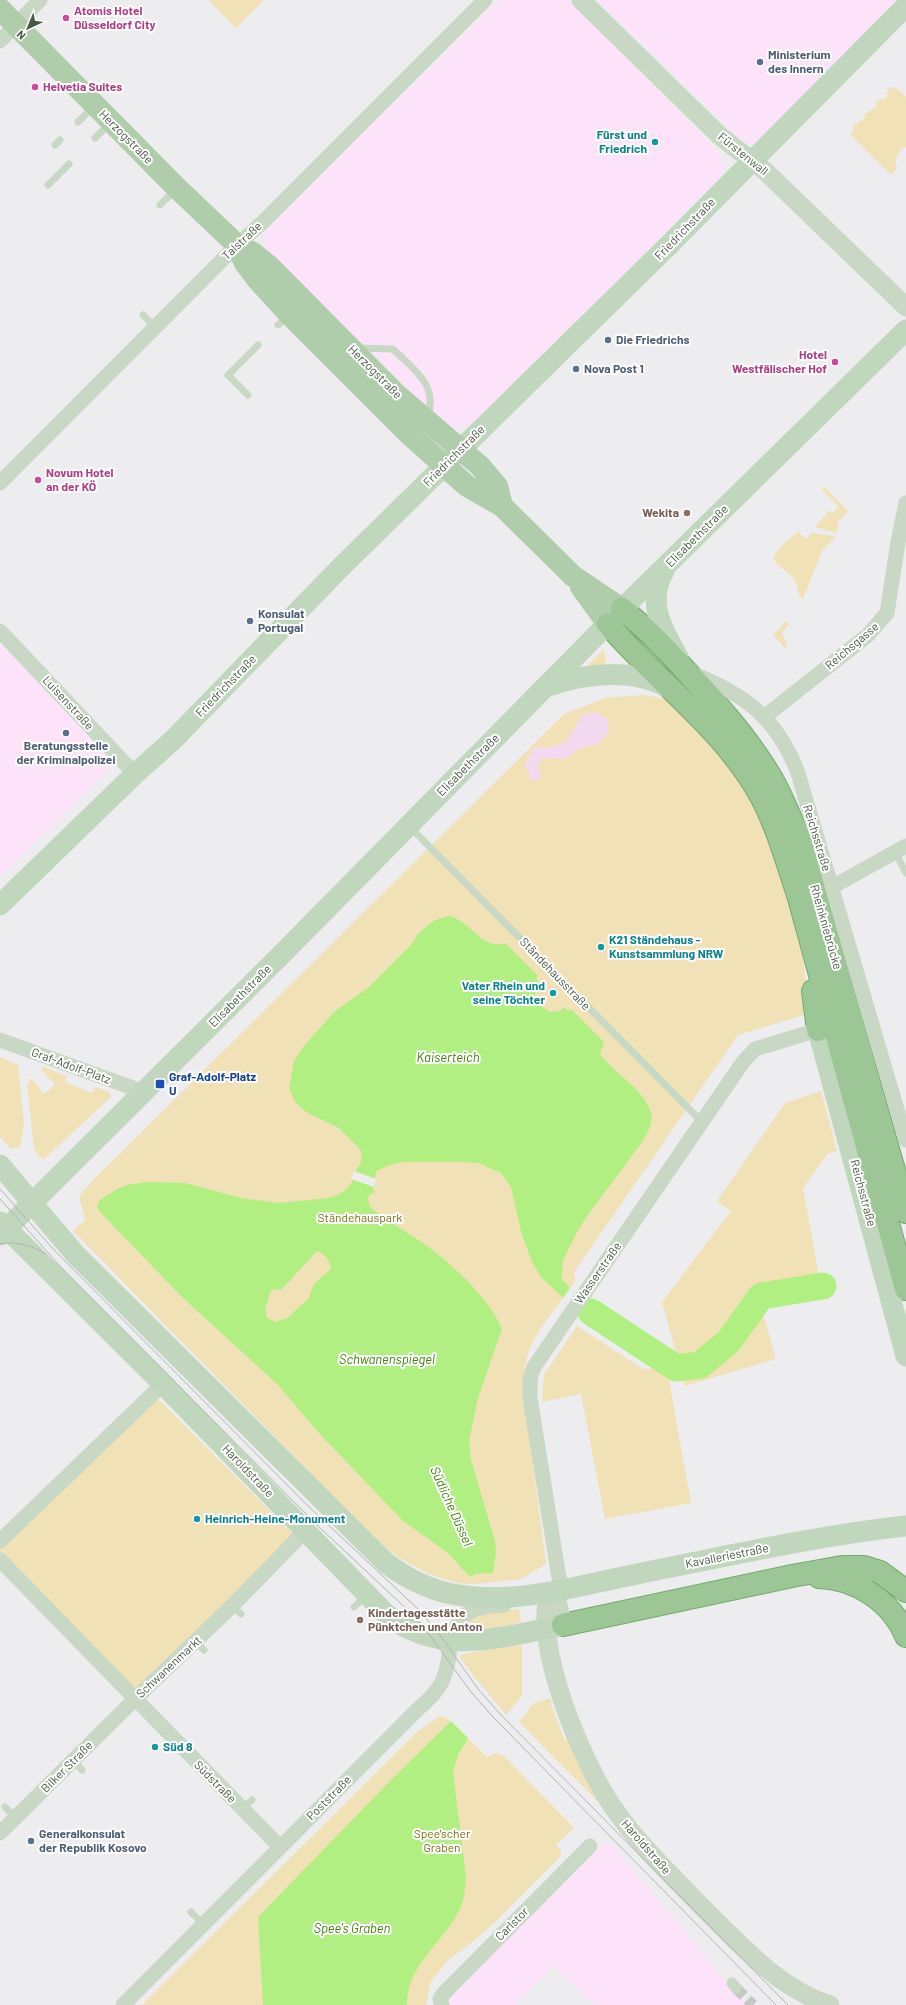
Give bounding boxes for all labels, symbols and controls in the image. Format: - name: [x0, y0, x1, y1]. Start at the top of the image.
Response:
- place label: Atomis Hotel Düsseldorf City: [74, 3, 156, 31]
- north arrow: [8, 8, 48, 48]
- marker: Atomis Hotel Düsseldorf City: [61, 13, 71, 23]
- text: N: [14, 28, 28, 43]
- place label: Ministerium des Innern: [768, 47, 831, 75]
- marker: Ministerium des Innern: [755, 57, 765, 67]
- place label: Helvetia Suites: [43, 79, 122, 93]
- marker: Helvetia Suites: [30, 82, 40, 92]
- street label: Herzogstraße: [97, 106, 157, 166]
- place label: Fürst und Friedrich: [597, 127, 647, 155]
- street label: Fürstenwall: [716, 129, 771, 178]
- marker: Fürst und Friedrich: [650, 137, 660, 147]
- street label: Friedrichstraße: [651, 194, 717, 262]
- street label: Talstraße: [219, 218, 264, 262]
- place label: Die Friedrichs: [616, 332, 690, 346]
- marker: Die Friedrichs: [603, 335, 613, 345]
- street label: Herzogstraße: [346, 341, 406, 401]
- place label: Hotel Westfälischer Hof: [732, 347, 827, 375]
- marker: Hotel Westfälischer Hof: [830, 357, 840, 367]
- place label: Nova Post 1: [584, 361, 644, 375]
- marker: Nova Post 1: [571, 364, 581, 374]
- street label: Friedrichstraße: [420, 422, 487, 489]
- place label: Novum Hotel an der KÖ: [46, 465, 114, 493]
- marker: Novum Hotel an der KÖ: [33, 475, 43, 485]
- street label: Elisabethstraße: [662, 501, 730, 569]
- place label: Wekita: [642, 505, 679, 519]
- marker: Wekita: [682, 508, 692, 518]
- place label: Konsulat Portugal: [258, 606, 305, 634]
- marker: Konsulat Portugal: [245, 616, 255, 626]
- street label: Reichsgasse: [822, 619, 881, 672]
- street label: Friedrichstraße: [192, 651, 258, 719]
- street label: Luisenstraße: [40, 672, 97, 732]
- marker: Beratungsstelle der Kriminalpolizei: [61, 728, 71, 738]
- street label: Elisabethstraße: [433, 730, 501, 798]
- place label: Beratungsstelle der Kriminalpolizei: [16, 738, 116, 766]
- street label: Reichsstraße: [801, 803, 835, 873]
- street label: Rheinkniebrücke: [808, 883, 846, 971]
- place label: K21 Ständehaus - Kunstsammlung NRW: [609, 932, 724, 960]
- street label: Ständehausstraße: [518, 934, 594, 1012]
- marker: K21 Ständehaus - Kunstsammlung NRW: [596, 942, 606, 952]
- street label: Elisabethstraße: [205, 961, 273, 1029]
- place label: Vater Rhein und seine Töchter: [462, 978, 545, 1006]
- marker: Vater Rhein und seine Töchter: [548, 988, 558, 998]
- street label: Graf-Adolf-Platz: [30, 1044, 113, 1086]
- water label: Kaiserteich: [417, 1049, 480, 1065]
- place label: Graf-Adolf-Platz U: [169, 1069, 257, 1097]
- marker: Graf-Adolf-Platz U: [154, 1078, 166, 1090]
- street label: Reichsstraße: [848, 1158, 880, 1228]
- park label: Ständehauspark: [318, 1210, 402, 1224]
- street label: Wasserstraße: [571, 1239, 624, 1306]
- water label: Schwanenspiegel: [339, 1351, 435, 1367]
- street label: Haroldstraße: [220, 1441, 277, 1500]
- water label: Südliche Düssel: [427, 1464, 477, 1548]
- place label: Heinrich-Heine-Monument: [205, 1511, 346, 1525]
- marker: Heinrich-Heine-Monument: [192, 1514, 202, 1524]
- street label: Kavalleriestraße: [684, 1540, 770, 1570]
- place label: Kindertagesstätte Pünktchen und Anton: [368, 1605, 482, 1633]
- marker: Kindertagesstätte Pünktchen und Anton: [355, 1615, 365, 1625]
- street label: Schwanenmarkt: [133, 1632, 204, 1700]
- street label: Bilker Straße: [38, 1738, 95, 1795]
- place label: Süd 8: [163, 1739, 193, 1753]
- marker: Süd 8: [150, 1742, 160, 1752]
- street label: Südstraße: [192, 1757, 240, 1805]
- street label: Poststraße: [303, 1772, 353, 1822]
- street label: Haroldstraße: [619, 1816, 674, 1877]
- place label: Generalkonsulat der Republik Kosovo: [39, 1826, 147, 1854]
- park label: Spee'scher Graben: [414, 1826, 471, 1854]
- marker: Generalkonsulat der Republik Kosovo: [26, 1836, 36, 1846]
- street label: Carlstor: [492, 1903, 531, 1943]
- water label: Spee's Graben: [314, 1920, 391, 1936]

